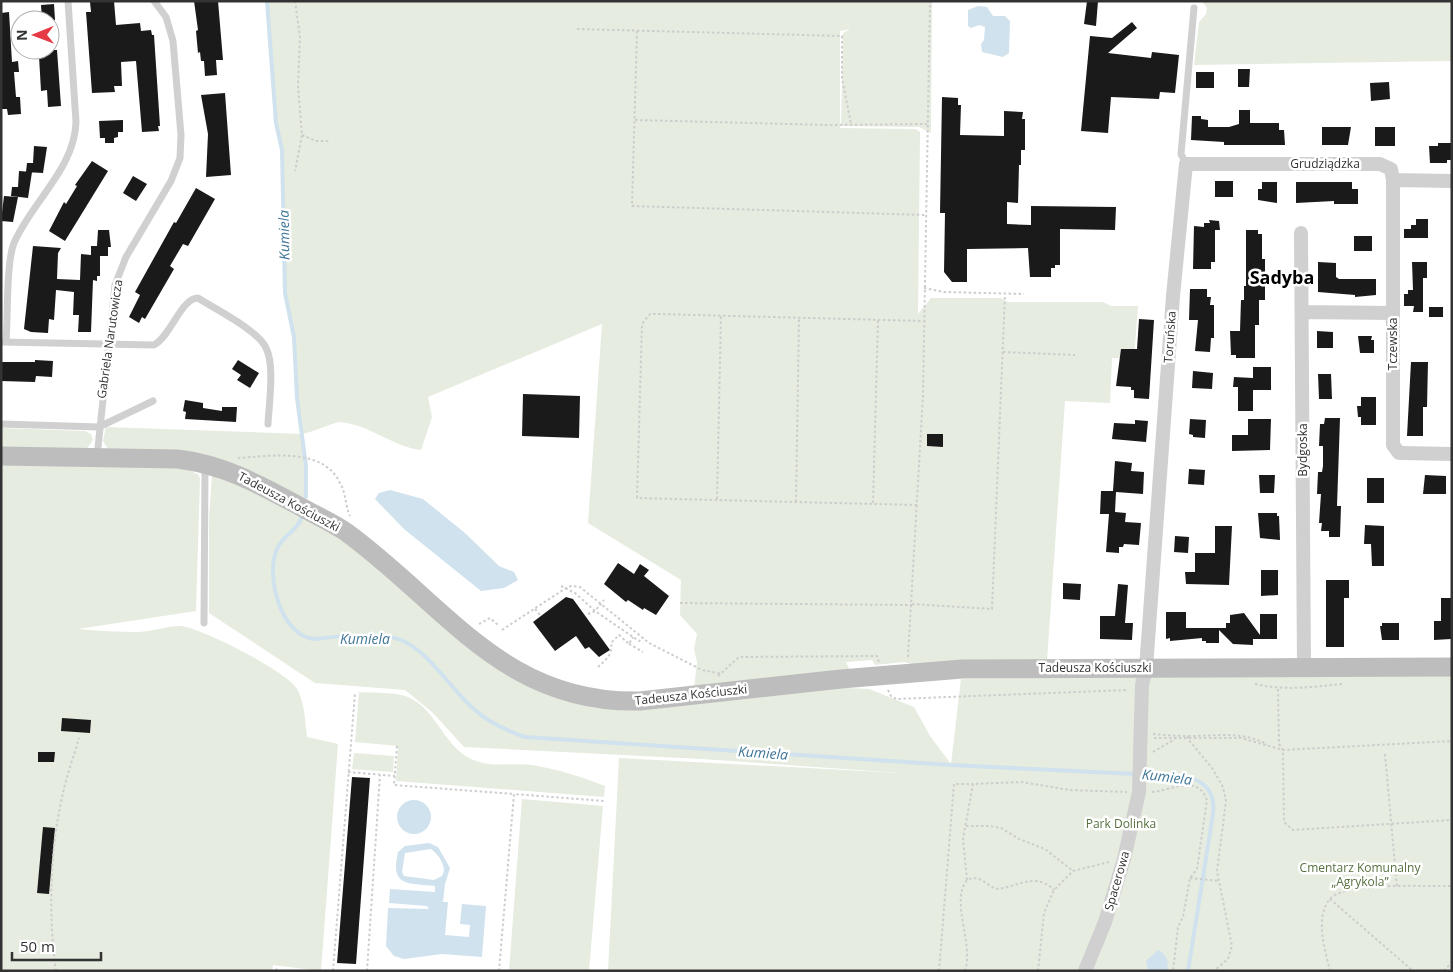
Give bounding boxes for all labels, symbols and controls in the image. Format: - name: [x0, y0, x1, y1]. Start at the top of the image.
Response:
- north arrow: [10, 10, 60, 60]
- text: N: [12, 29, 31, 41]
- street label: Grudziądzka: [1290, 155, 1360, 172]
- water label: Kumiela: [274, 210, 293, 260]
- district label: Sadyba: [1250, 265, 1314, 289]
- street label: Gabriela Narutowicza: [93, 278, 126, 400]
- street label: Toruńska: [1159, 310, 1180, 364]
- street label: Tczewska: [1384, 318, 1401, 370]
- street label: Bydgoska: [1294, 423, 1311, 477]
- street label: Tadeusza Kościuszki: [235, 468, 343, 536]
- water label: Kumiela: [340, 629, 390, 648]
- street label: Tadeusza Kościuszki: [1039, 659, 1151, 676]
- street label: Tadeusza Kościuszki: [634, 680, 748, 709]
- water label: Kumiela: [737, 741, 789, 764]
- water label: Kumiela: [1141, 764, 1193, 789]
- park label: Park Dolinka: [1086, 815, 1156, 832]
- street label: Spacerowa: [1100, 849, 1133, 913]
- park label: Cmentarz Komunalny „Agrykola”: [1300, 859, 1421, 890]
- scale bar: [12, 930, 101, 962]
- text: 50 m: [20, 936, 55, 956]

